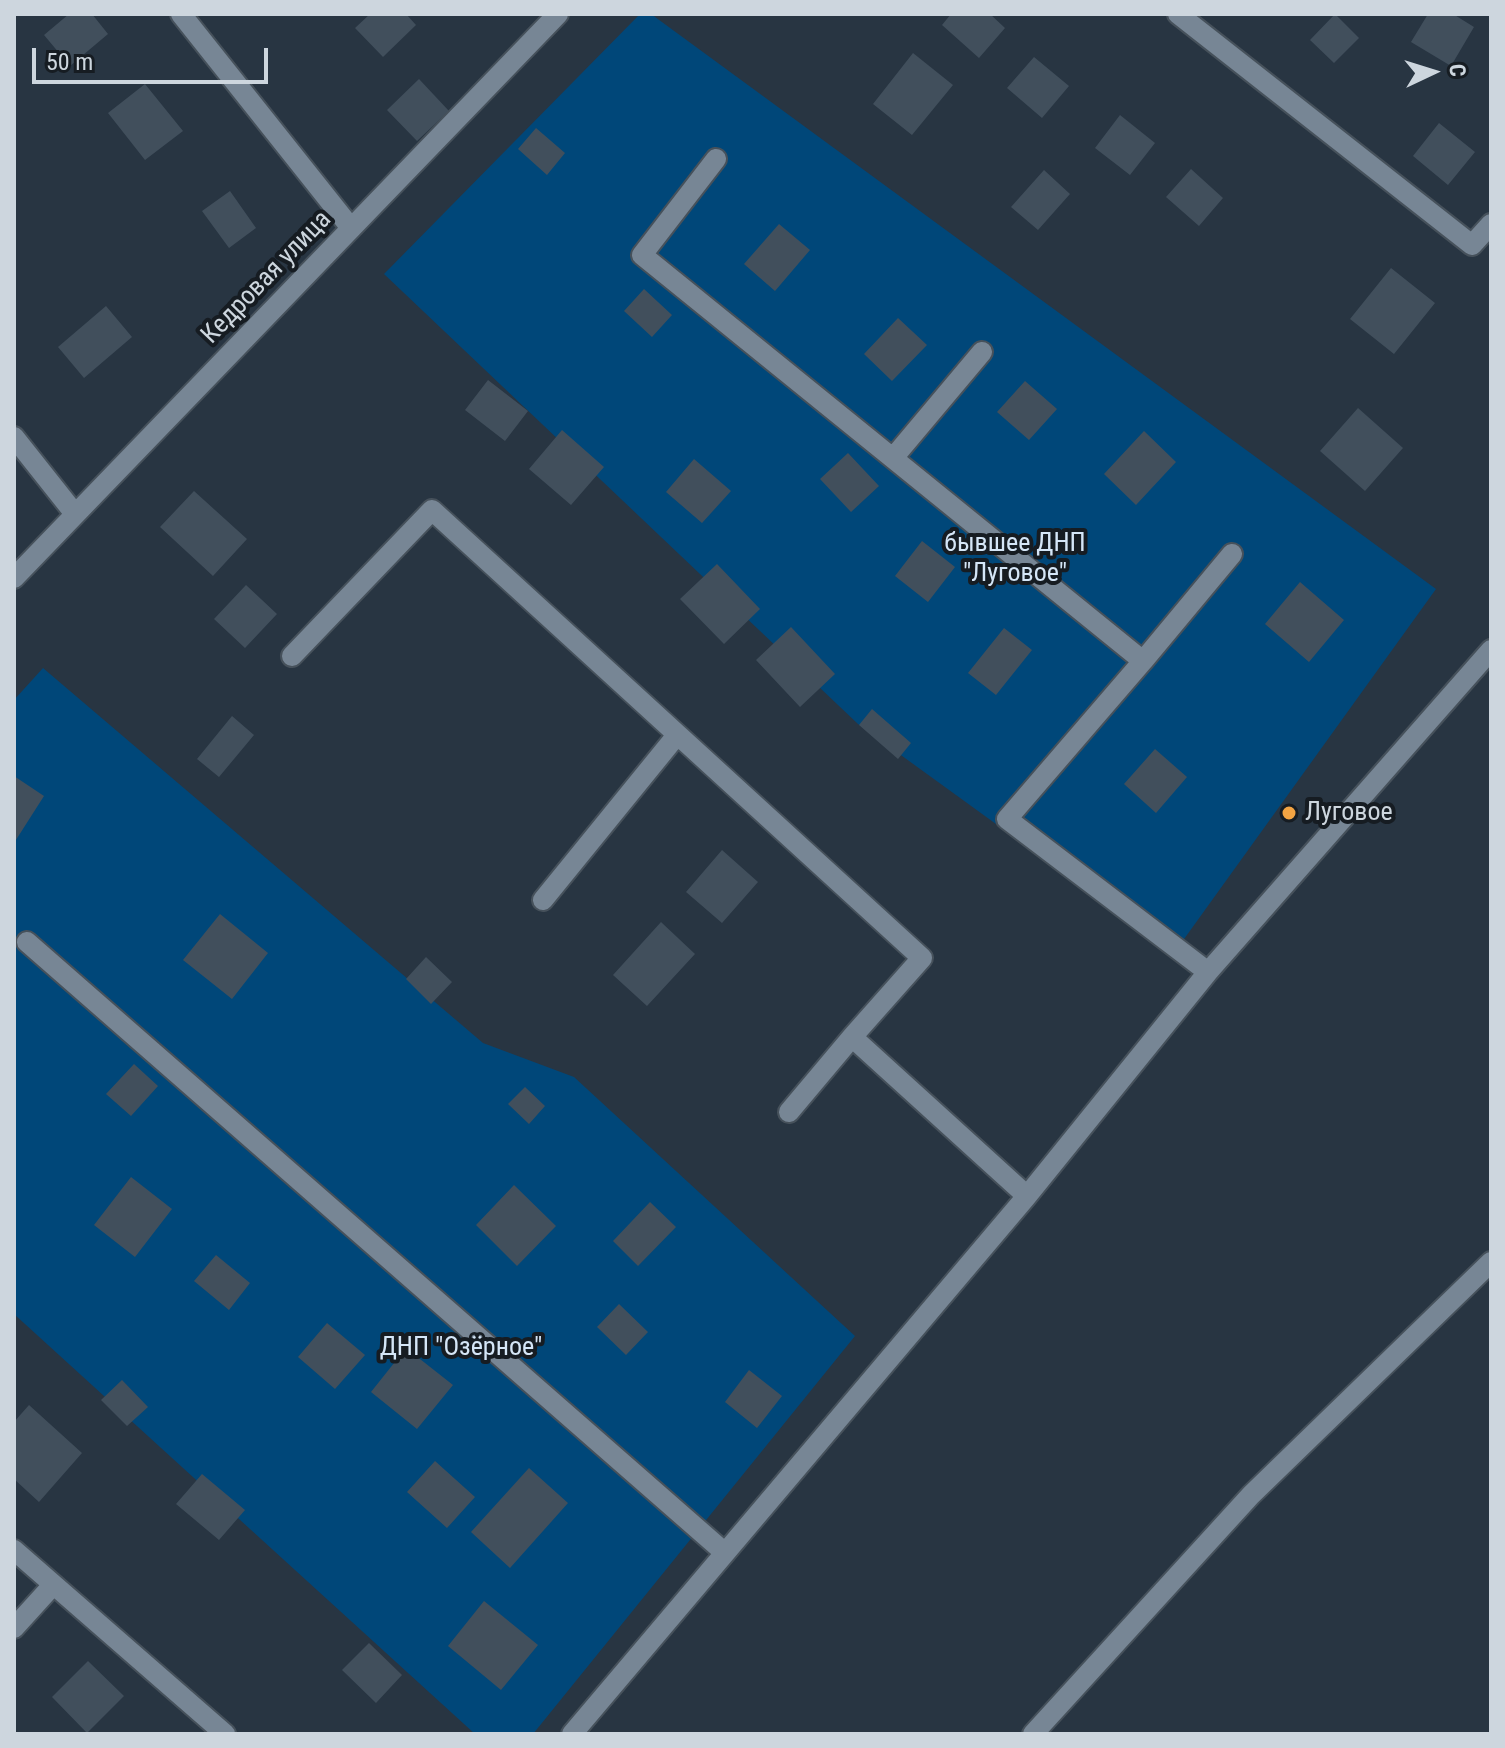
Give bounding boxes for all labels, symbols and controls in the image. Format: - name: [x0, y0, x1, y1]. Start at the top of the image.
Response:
- scale bar: [36, 32, 272, 82]
- north arrow: [1393, 32, 1473, 112]
- text: 50 m: [46, 48, 93, 76]
- text: С: [1445, 63, 1470, 77]
- street label: Кедровая улица: [196, 205, 338, 351]
- park label: бывшее ДНП "Луговое": [944, 528, 1086, 590]
- place label: Луговое: [1305, 797, 1393, 829]
- marker: Луговое: [1280, 804, 1298, 822]
- park label: ДНП "Озёрное": [380, 1332, 542, 1364]

